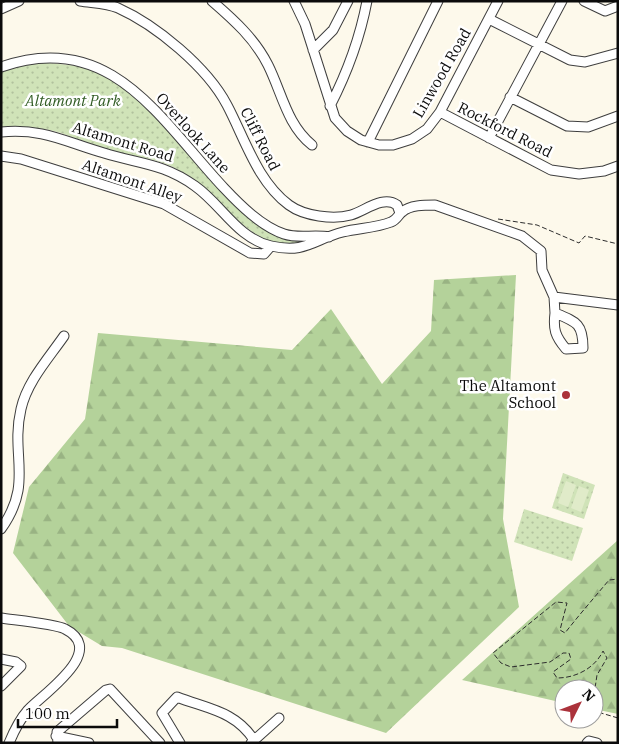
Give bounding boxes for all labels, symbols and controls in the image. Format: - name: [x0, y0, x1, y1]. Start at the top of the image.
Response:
- street label: Linwood Road: [408, 25, 475, 121]
- street label: Overlook Lane: [152, 88, 235, 177]
- park label: Altamont Park: [24, 91, 121, 110]
- street label: Rockford Road: [455, 98, 556, 162]
- street label: Cliff Road: [236, 104, 284, 174]
- street label: Altamont Road: [70, 117, 176, 166]
- street label: Altamont Alley: [80, 155, 185, 206]
- place label: The Altamont School: [460, 376, 556, 412]
- marker: The Altamont School: [560, 389, 572, 401]
- north arrow: [554, 679, 604, 729]
- text: N: [578, 685, 599, 705]
- scale bar: [18, 696, 116, 728]
- text: 100 m: [25, 704, 70, 723]

